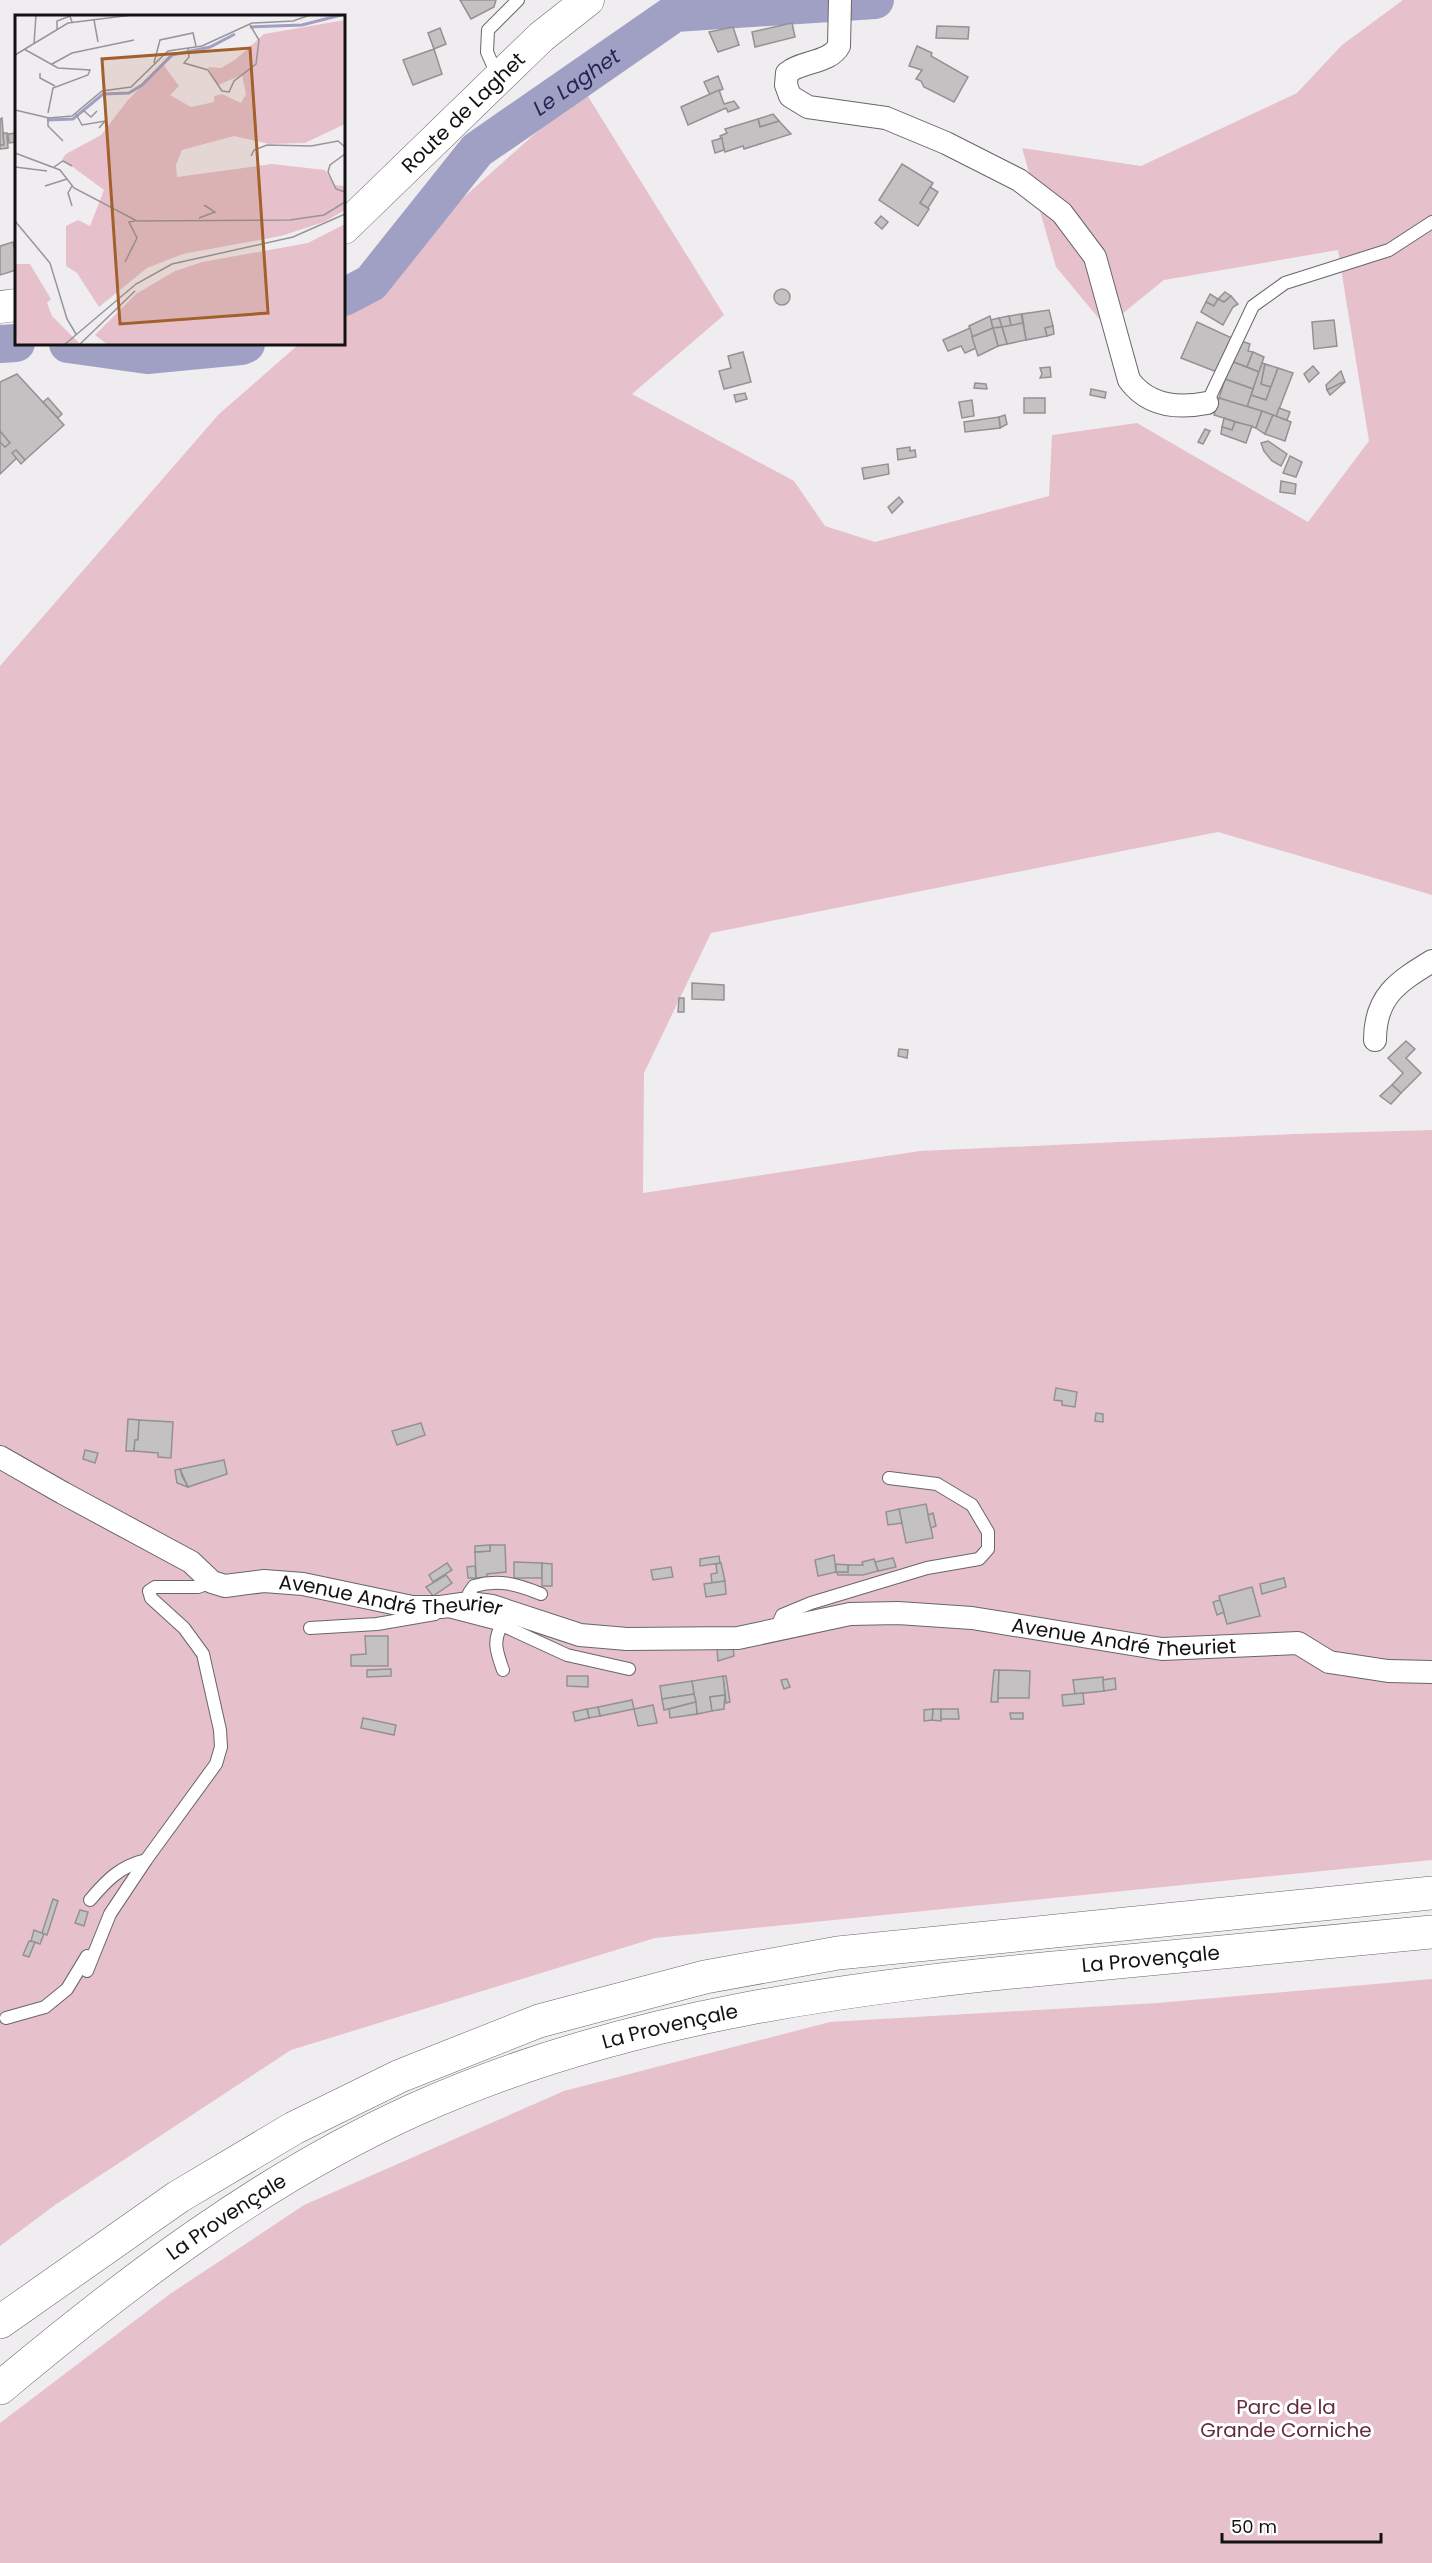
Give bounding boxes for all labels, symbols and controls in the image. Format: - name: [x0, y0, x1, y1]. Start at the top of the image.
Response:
- inset map: [15, 15, 345, 345]
- water label: Le Laghet: [527, 41, 626, 122]
- street label: Route de Laghet: [395, 46, 531, 179]
- street label: Avenue André Theurier: [278, 1568, 506, 1623]
- street label: Avenue André Theuriet: [1010, 1611, 1237, 1664]
- street label: La Provençale: [1080, 1938, 1221, 1979]
- street label: La Provençale: [599, 1997, 740, 2056]
- street label: La Provençale: [161, 2167, 292, 2267]
- park label: Parc de la Grande Corniche: [1200, 2393, 1372, 2444]
- scale bar: [1222, 2506, 1381, 2544]
- text: 50 m: [1231, 2514, 1277, 2539]

